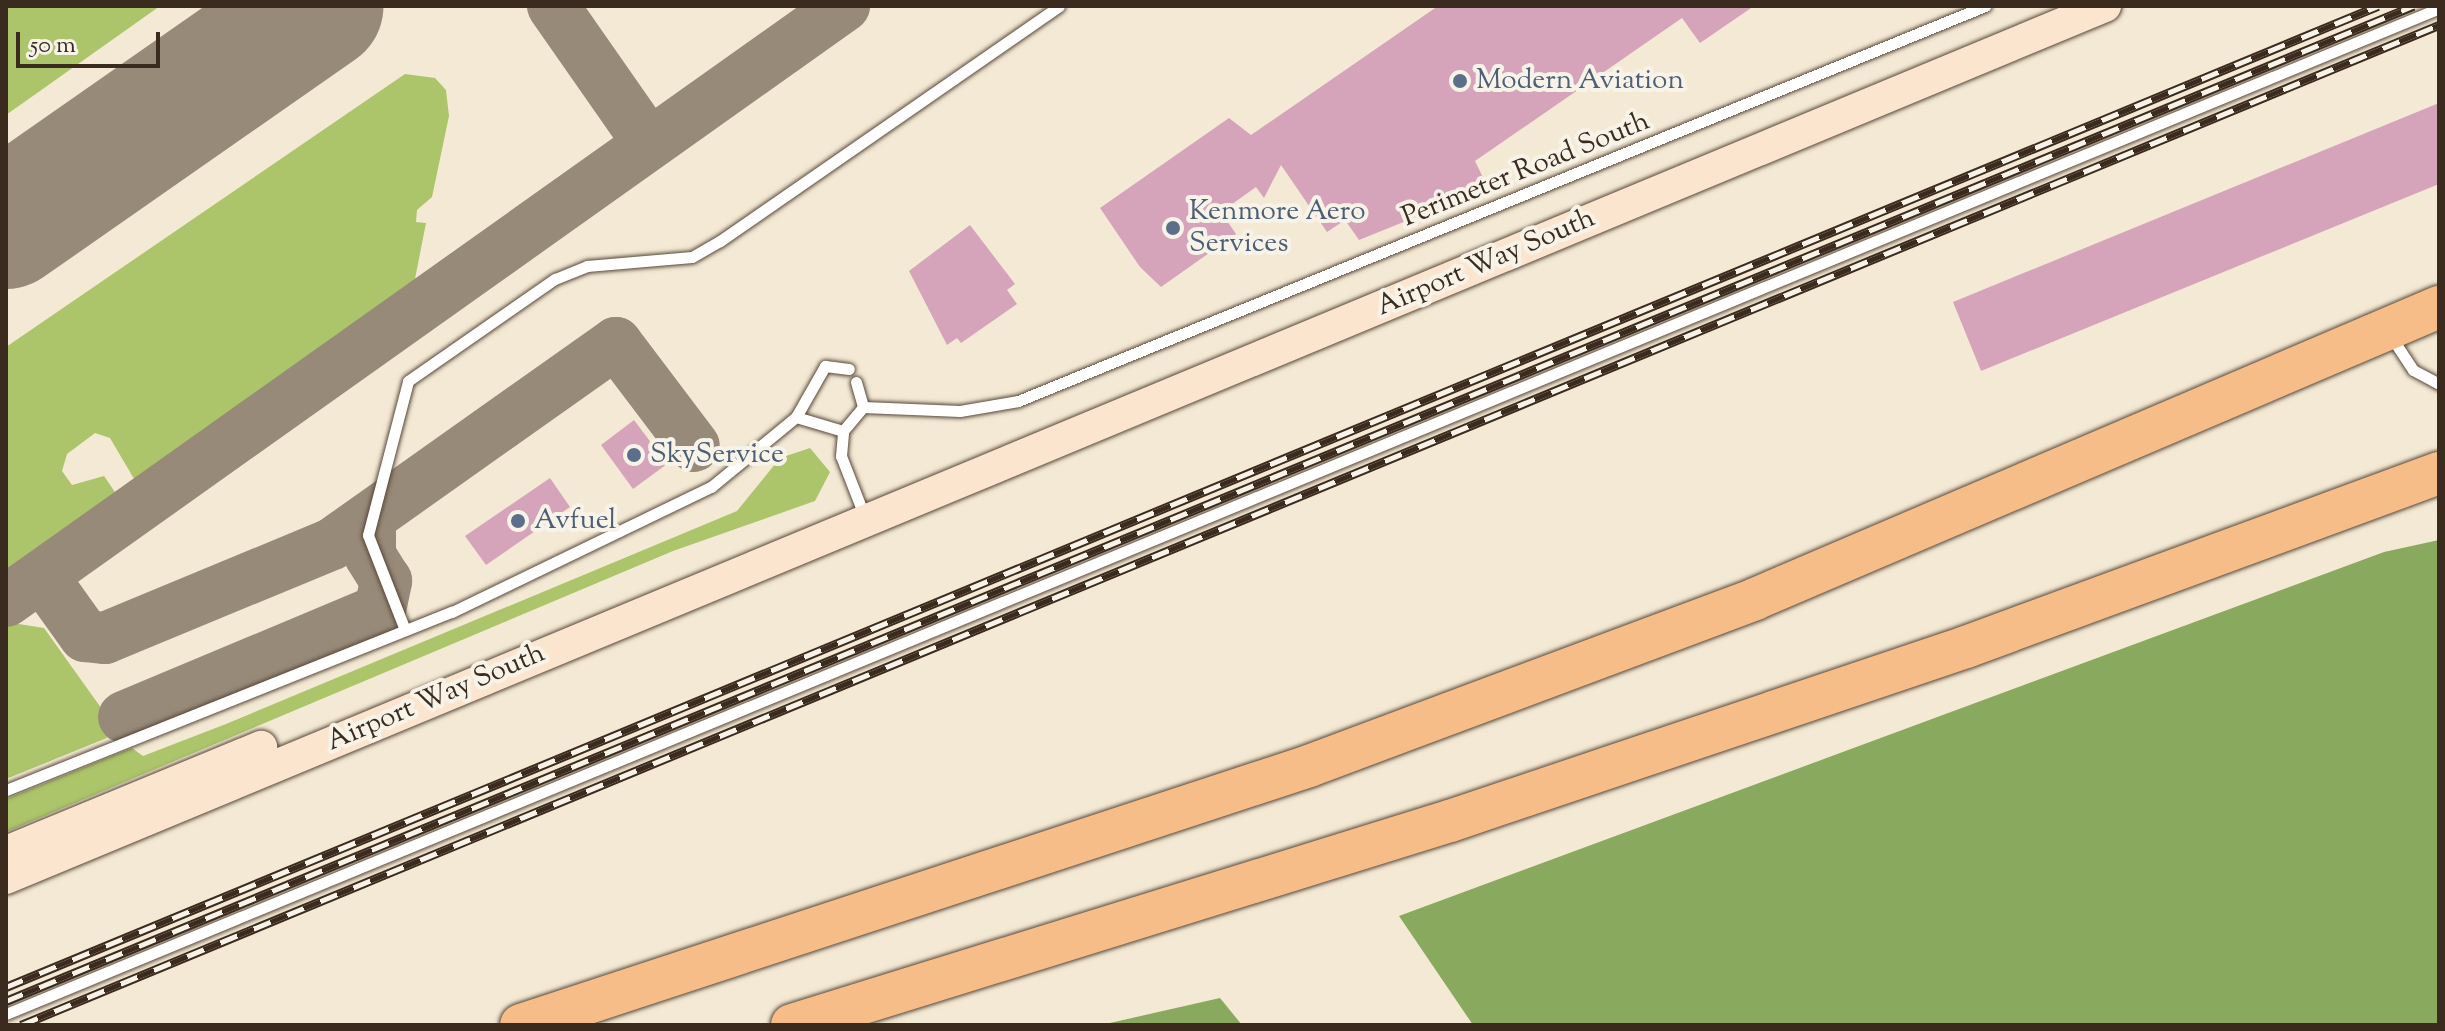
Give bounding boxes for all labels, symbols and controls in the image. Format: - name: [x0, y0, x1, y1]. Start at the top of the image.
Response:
- scale bar: [20, 16, 164, 66]
- text: 50 m: [30, 29, 76, 63]
- place label: Modern Aviation: [1476, 64, 1684, 98]
- marker: Modern Aviation: [1451, 72, 1469, 90]
- street label: Perimeter Road South: [1397, 105, 1655, 235]
- place label: Kenmore Aero Services: [1189, 195, 1366, 261]
- street label: Airport Way South: [1372, 202, 1600, 324]
- marker: Kenmore Aero Services: [1164, 219, 1182, 237]
- place label: SkyService: [650, 438, 784, 472]
- marker: SkyService: [625, 446, 643, 464]
- place label: Avfuel: [534, 504, 616, 538]
- marker: Avfuel: [509, 512, 527, 530]
- street label: Airport Way South: [322, 637, 550, 759]

